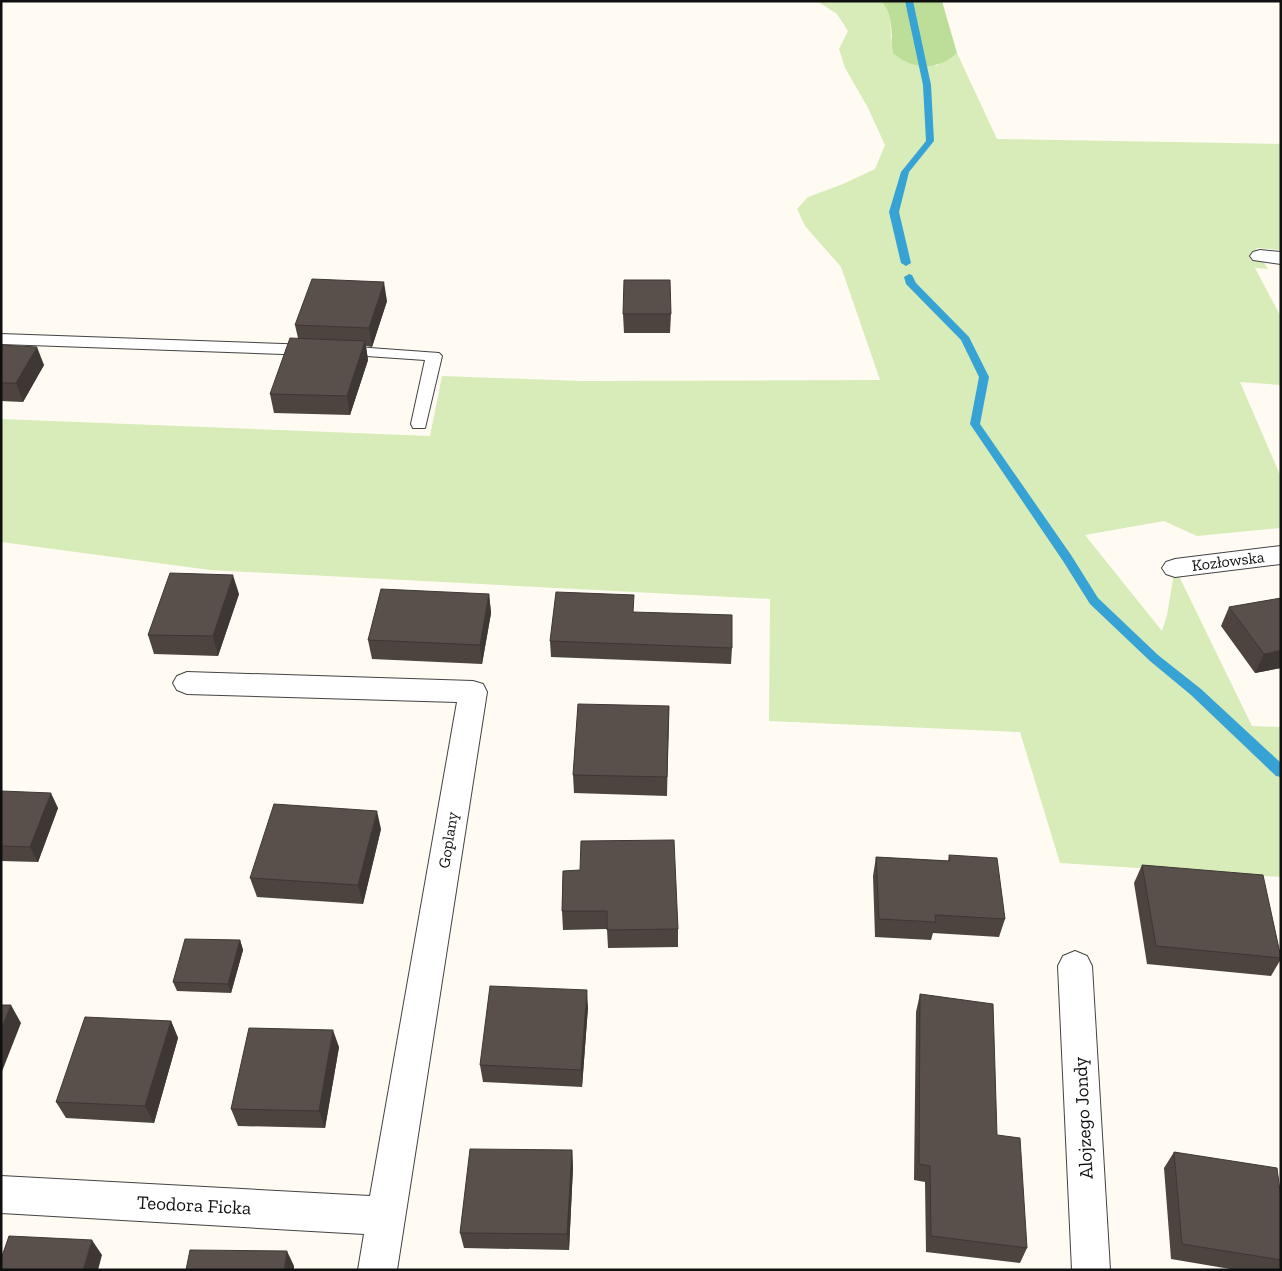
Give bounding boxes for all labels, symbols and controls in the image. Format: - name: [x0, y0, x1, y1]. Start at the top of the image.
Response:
- street label: Kozłowska: [1191, 547, 1266, 575]
- street label: Goplany: [434, 810, 462, 870]
- street label: Alojzego Jondy: [1068, 1056, 1098, 1180]
- street label: Teodora Ficka: [136, 1191, 252, 1219]

